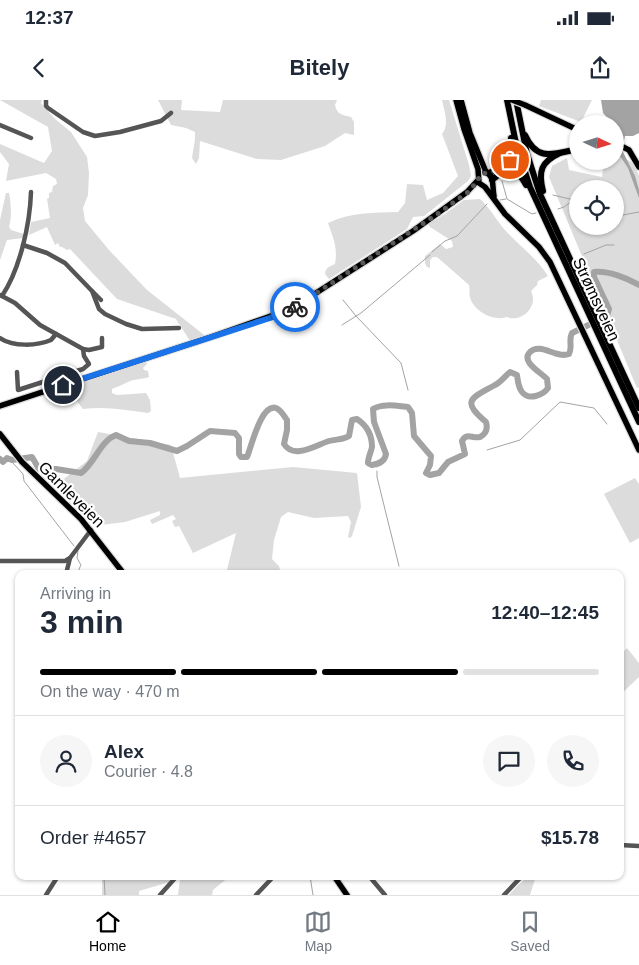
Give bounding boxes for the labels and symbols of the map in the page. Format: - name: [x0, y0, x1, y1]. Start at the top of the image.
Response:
- north arrow: [569, 115, 624, 170]
- pin: [489, 139, 531, 181]
- street label: Strømsveien: [570, 255, 623, 343]
- courier: [270, 282, 320, 332]
- pin: [42, 364, 84, 406]
- street label: Gamleveien: [35, 458, 108, 531]

